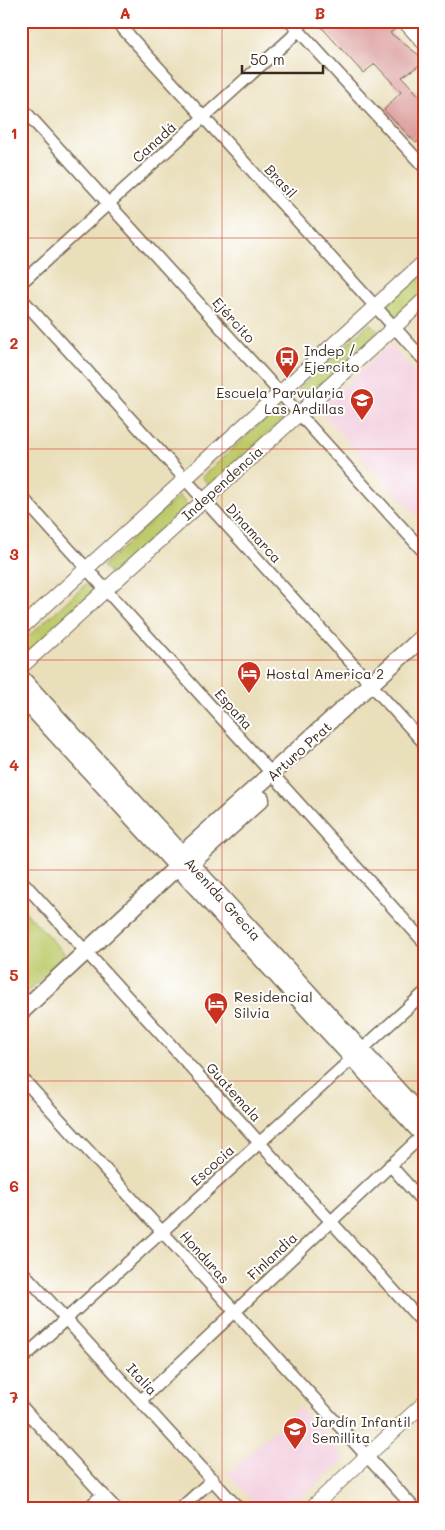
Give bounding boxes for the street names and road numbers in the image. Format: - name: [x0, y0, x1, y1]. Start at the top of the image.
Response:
- street label: Canadá: [128, 117, 180, 167]
- street label: Brasil: [261, 160, 301, 202]
- street label: Ejército: [208, 293, 260, 347]
- street label: Independencia: [177, 441, 267, 525]
- street label: Dinamarca: [222, 499, 286, 567]
- street label: España: [211, 685, 257, 733]
- street label: Arturo Prat: [263, 717, 335, 785]
- street label: Avenida Grecia: [181, 853, 265, 945]
- street label: Guatemala: [202, 1058, 266, 1126]
- street label: Escocia: [186, 1140, 238, 1190]
- street label: Honduras: [176, 1226, 234, 1288]
- street label: Finlandia: [243, 1228, 301, 1284]
- street label: Italia: [122, 1359, 162, 1399]

